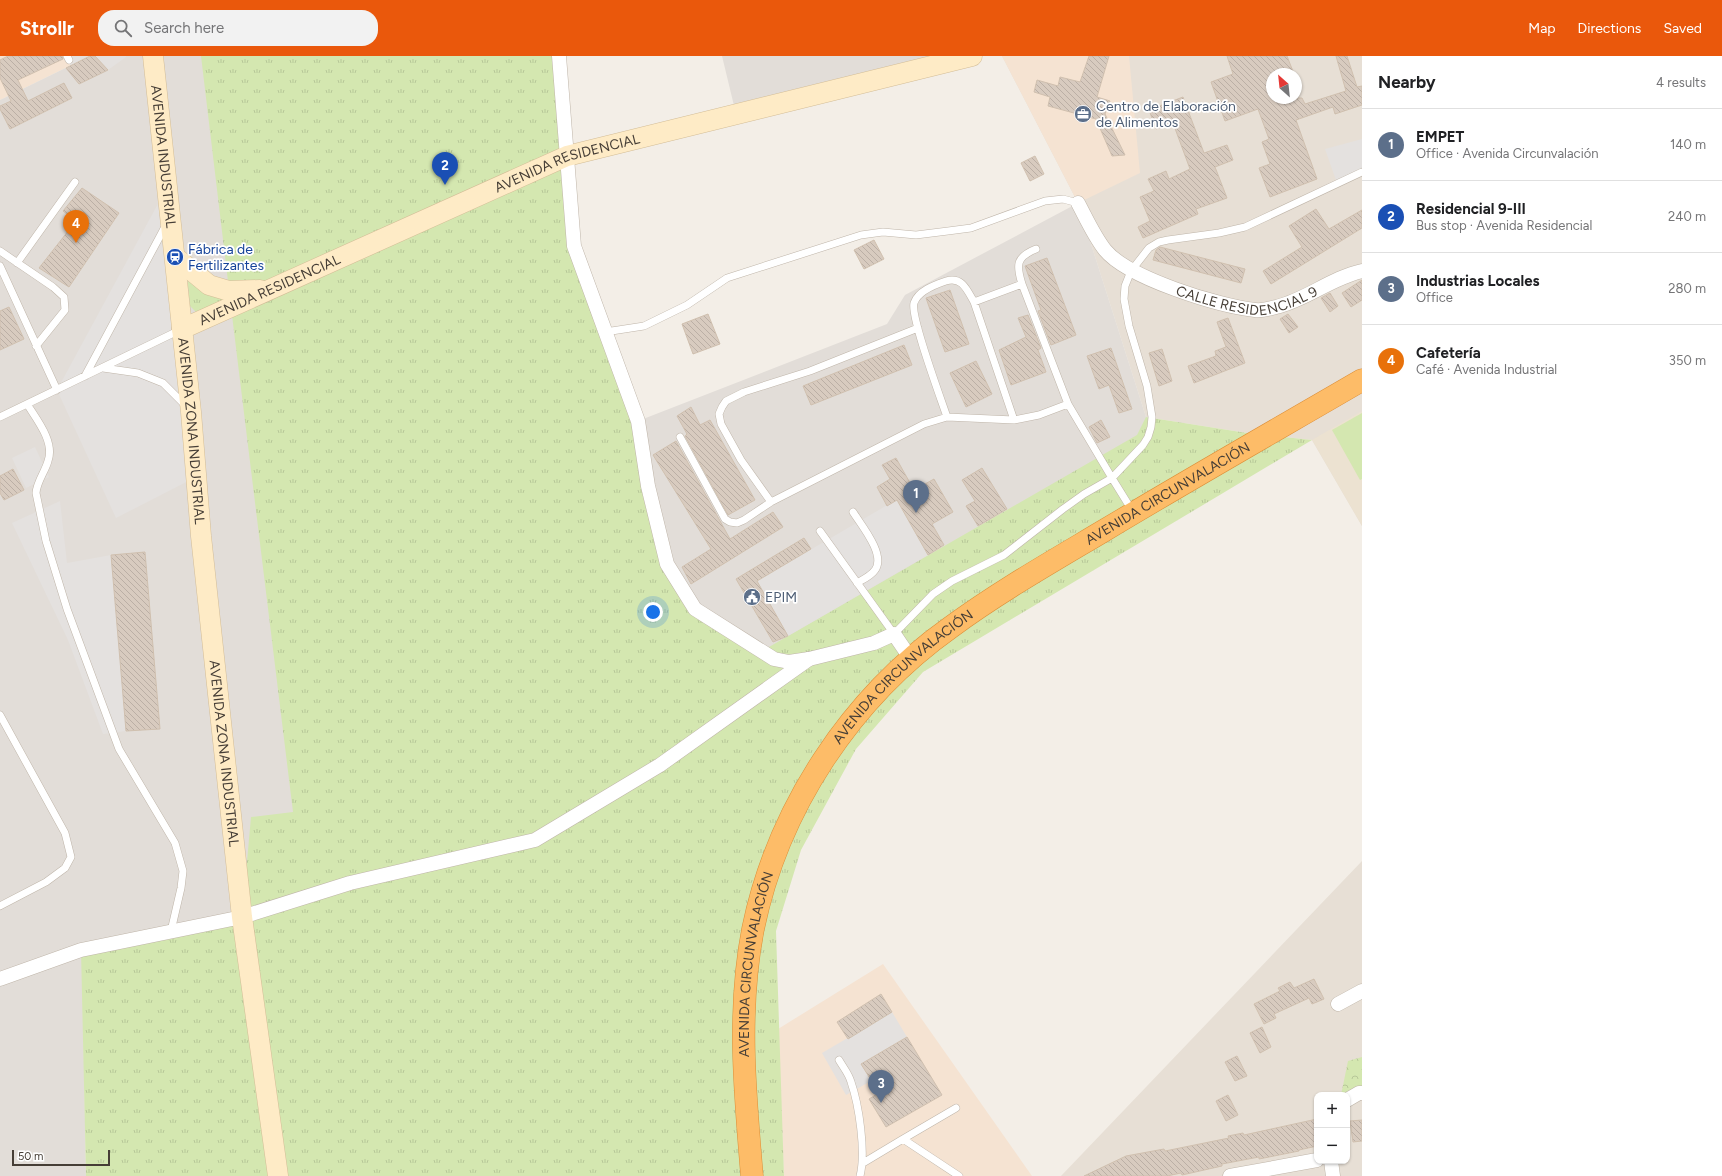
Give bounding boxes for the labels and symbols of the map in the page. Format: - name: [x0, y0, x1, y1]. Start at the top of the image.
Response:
- north arrow: [1266, 68, 1302, 104]
- street label: AVENIDA INDUSTRIAL: [147, 84, 179, 230]
- place label: Centro de Elaboración de Alimentos: [1096, 98, 1236, 131]
- office icon: Centro de Elaboración de Alimentos: [1073, 104, 1093, 124]
- street label: AVENIDA RESIDENCIAL: [492, 130, 642, 196]
- pin: 2: [432, 152, 458, 185]
- pin: 4: [63, 210, 89, 243]
- place label: Fábrica de Fertilizantes: [188, 241, 264, 274]
- station icon: Fábrica de Fertilizantes: [165, 247, 185, 267]
- street label: AVENIDA RESIDENCIAL: [196, 251, 344, 329]
- street label: CALLE RESIDENCIAL 9: [1173, 278, 1319, 294]
- text: CALLE RESIDENCIAL 9: [1174, 282, 1320, 319]
- street label: AVENIDA ZONA INDUSTRIAL: [174, 337, 208, 526]
- street label: AVENIDA CIRCUNVALACIÓN: [1082, 439, 1253, 549]
- pin: 1: [903, 480, 929, 513]
- public building icon: EPIM: [742, 587, 762, 607]
- place label: EPIM: [765, 589, 797, 606]
- your location: [643, 602, 663, 622]
- street label: AVENIDA CIRCUNVALACIÓN: [829, 606, 976, 747]
- street label: AVENIDA ZONA INDUSTRIAL: [205, 659, 242, 848]
- street label: AVENIDA CIRCUNVALACIÓN: [736, 869, 777, 1058]
- pin: 3: [868, 1070, 894, 1103]
- scale bar: [12, 1148, 110, 1167]

